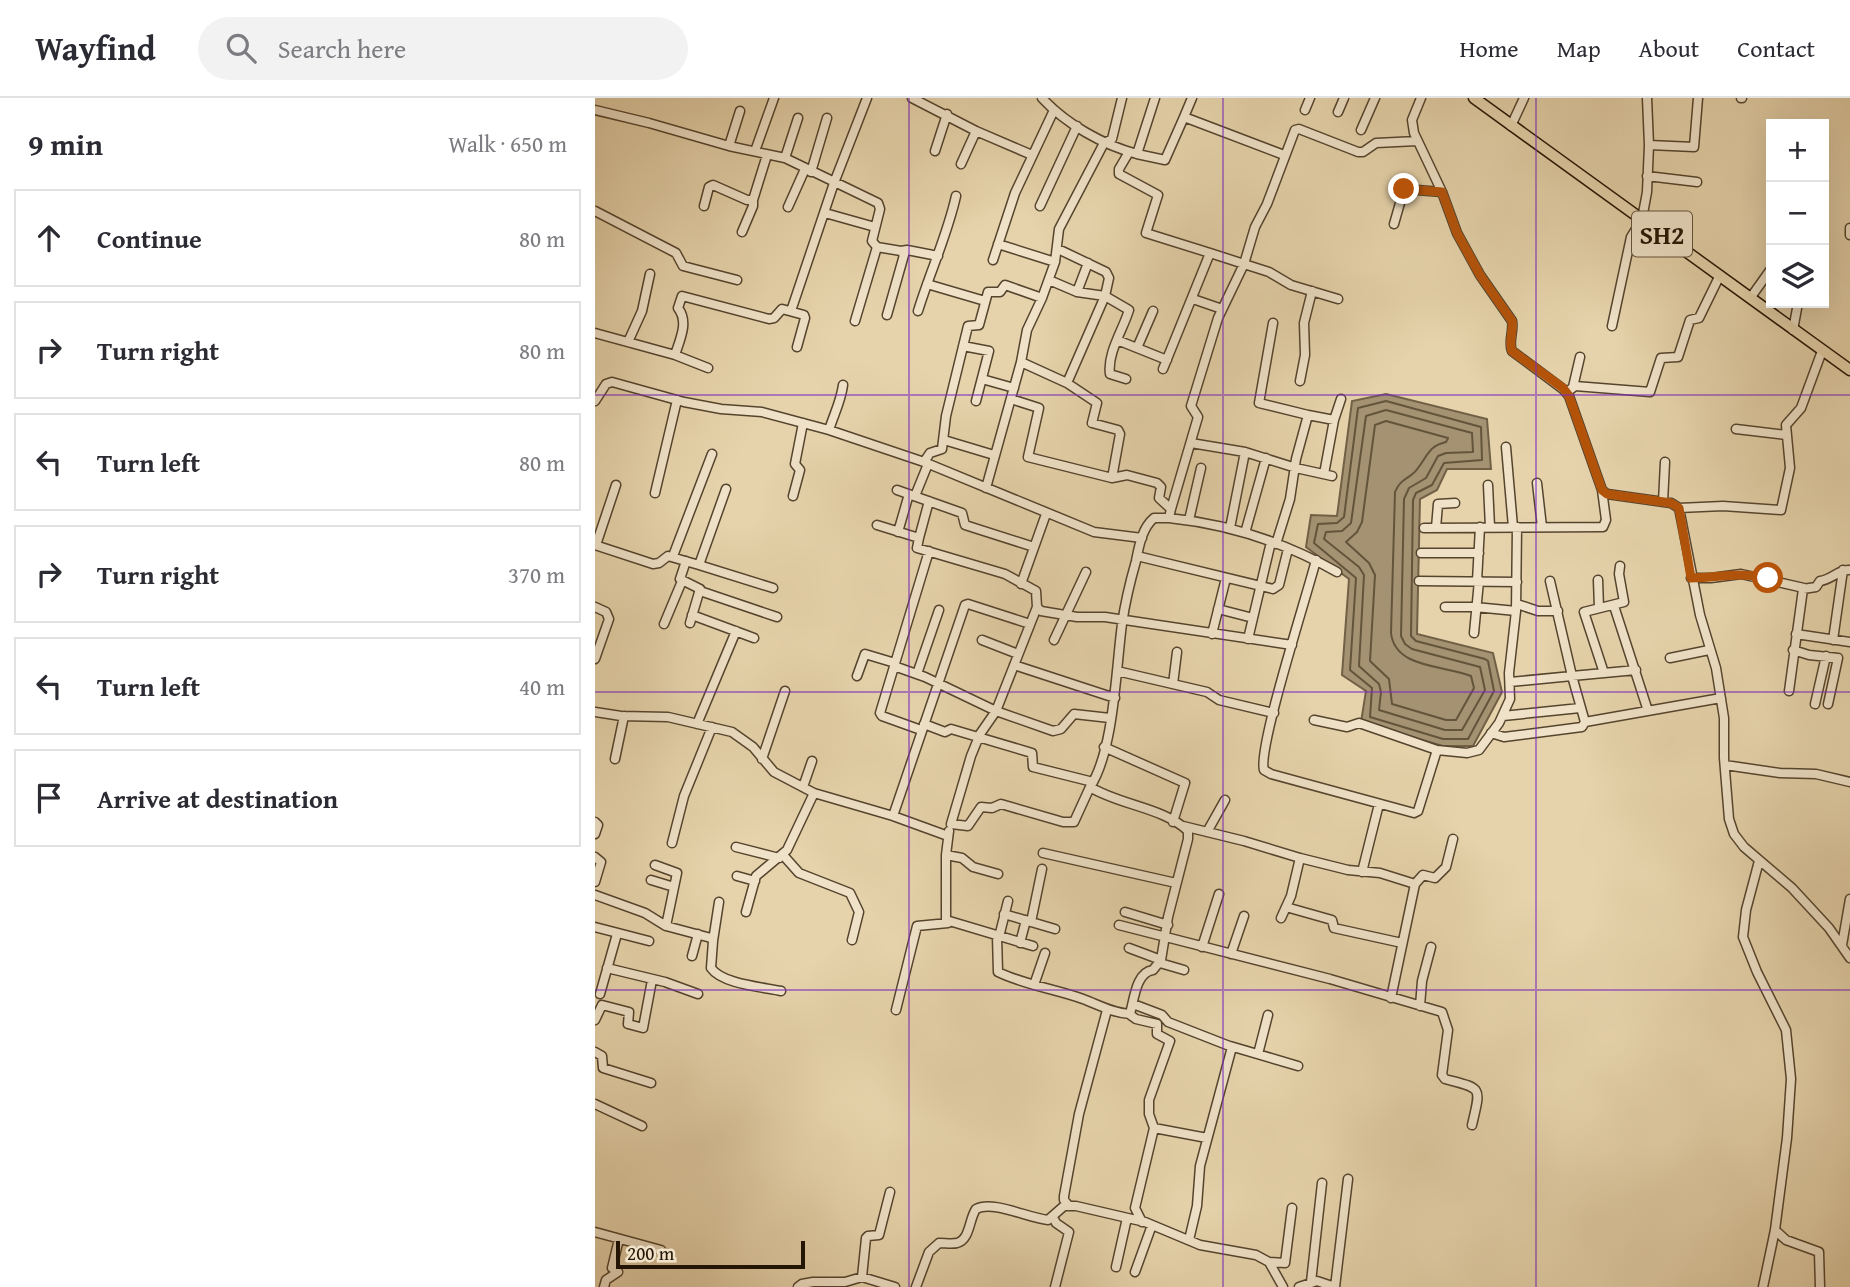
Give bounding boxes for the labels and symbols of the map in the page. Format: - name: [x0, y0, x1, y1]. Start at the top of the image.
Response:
- route end: [1388, 173, 1419, 204]
- road number: SH2: [1632, 211, 1692, 256]
- route start: [1752, 562, 1783, 593]
- scale bar: [616, 1238, 805, 1270]

